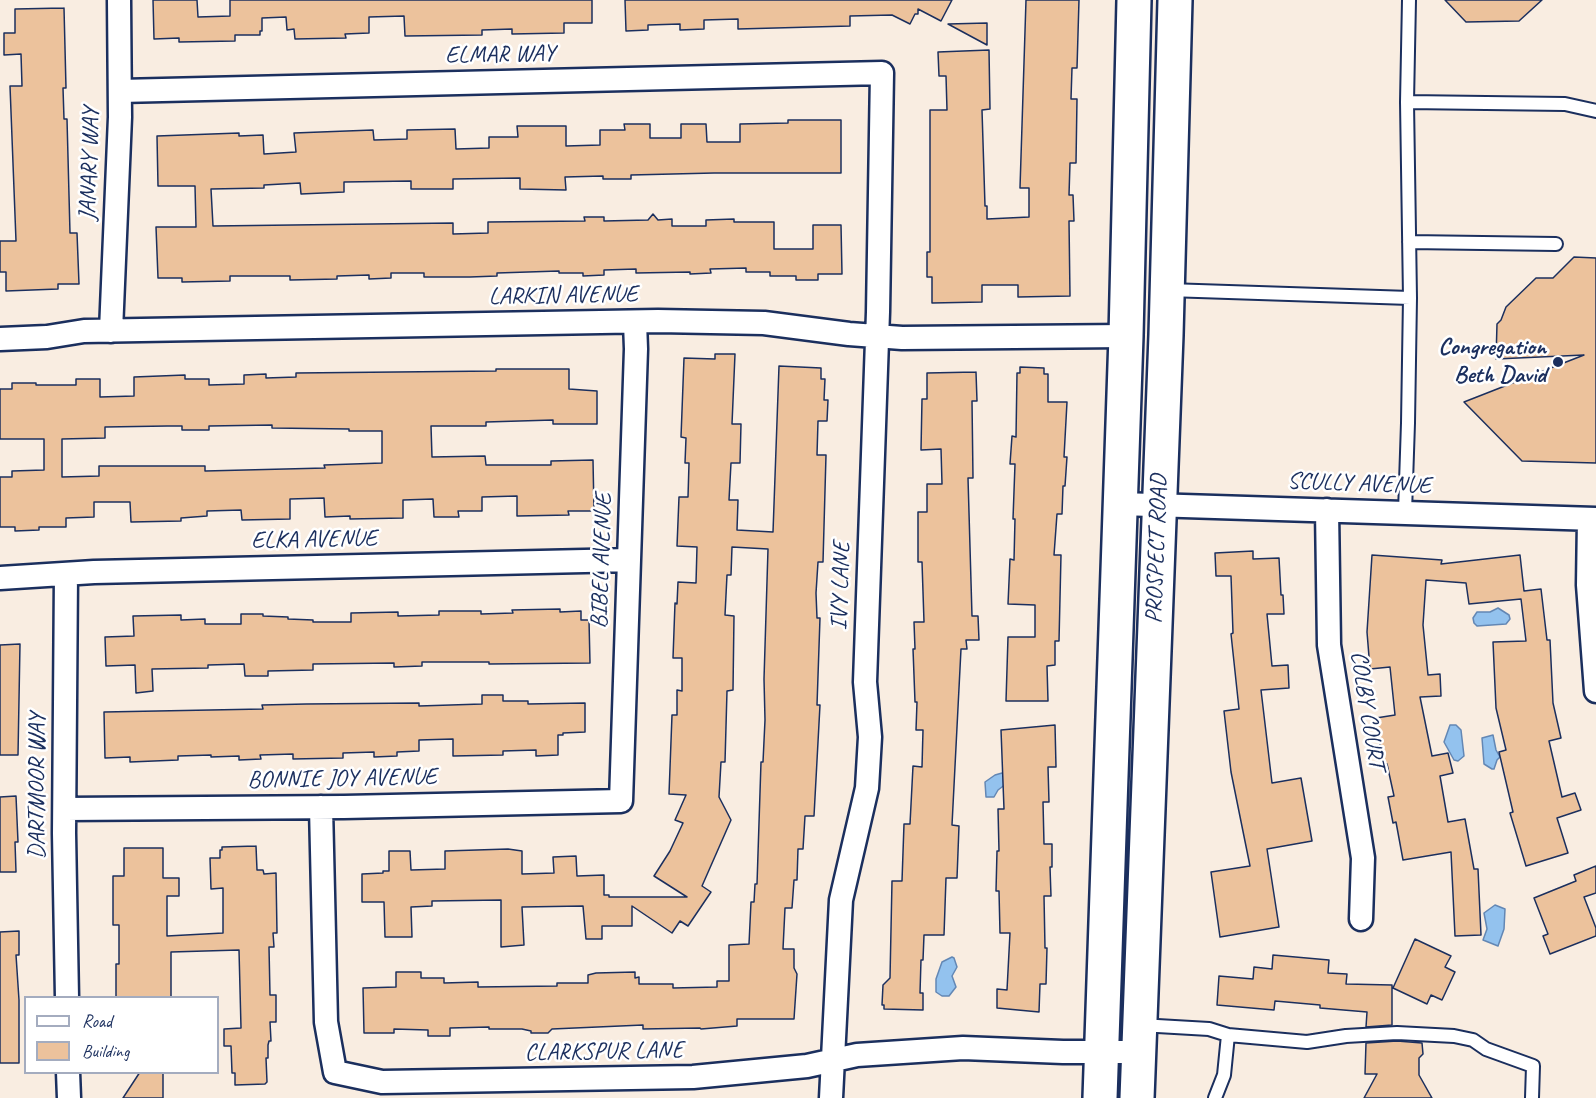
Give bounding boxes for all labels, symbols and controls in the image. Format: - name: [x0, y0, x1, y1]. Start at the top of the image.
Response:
- street label: ELMAR WAY: [445, 40, 555, 70]
- street label: JANARY WAY: [74, 107, 106, 221]
- street label: LARKIN AVENUE: [488, 280, 638, 312]
- place label: Congregation Beth David: [1438, 334, 1546, 390]
- marker: Congregation Beth David: [1551, 355, 1565, 369]
- street label: SCULLY AVENUE: [1287, 467, 1431, 501]
- street label: PROSPECT ROAD: [1140, 474, 1174, 624]
- street label: BIBEL AVENUE: [585, 493, 619, 629]
- street label: ELKA AVENUE: [251, 525, 377, 555]
- street label: IVY LANE: [825, 541, 857, 631]
- street label: COLBY COURT: [1343, 649, 1391, 771]
- street label: DARTMOOR WAY: [24, 713, 52, 859]
- street label: BONNIE JOY AVENUE: [247, 763, 437, 795]
- legend: [24, 996, 219, 1074]
- text: Road: [82, 1010, 112, 1032]
- street label: CLARKSPUR LANE: [524, 1036, 684, 1068]
- text: Building: [82, 1040, 129, 1062]

